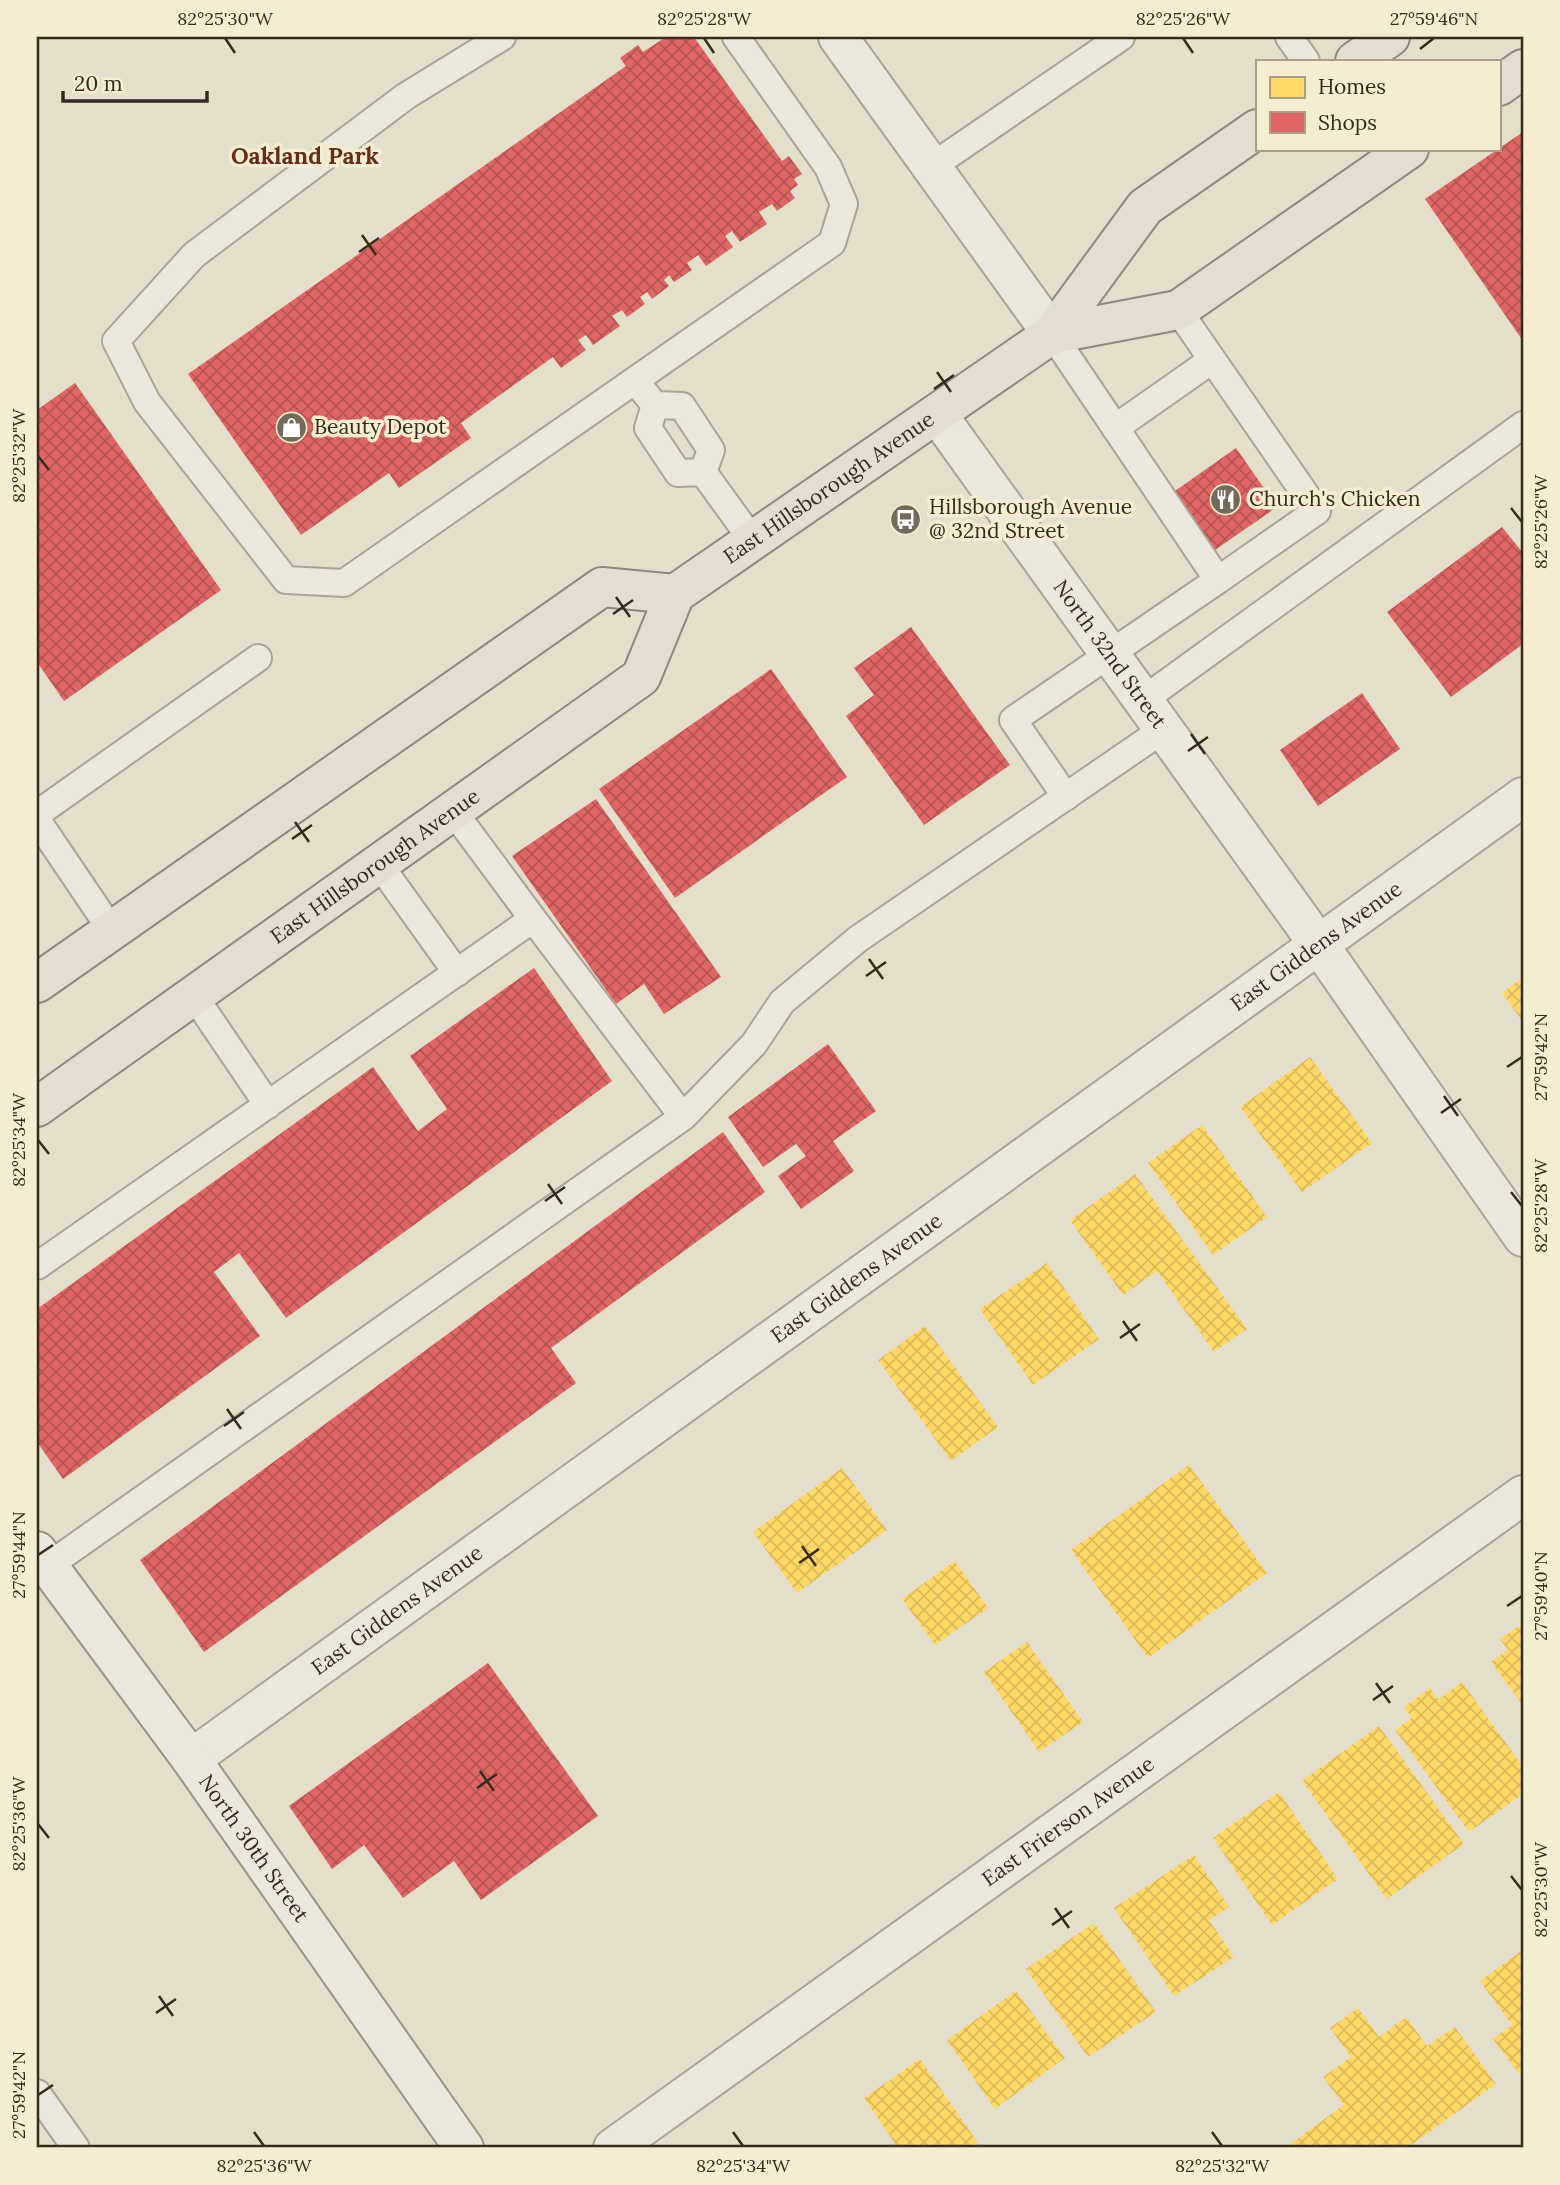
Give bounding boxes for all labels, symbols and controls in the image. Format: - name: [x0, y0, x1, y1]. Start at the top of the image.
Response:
- text: 82°25'30"W: [177, 7, 274, 30]
- text: 82°25'28"W: [657, 7, 752, 30]
- text: 82°25'26"W: [1136, 7, 1231, 30]
- text: 27°59'46"N: [1390, 7, 1478, 30]
- scale bar: [63, 60, 206, 104]
- legend: [1256, 60, 1500, 150]
- text: 20 m: [74, 70, 123, 97]
- text: Homes: [1318, 73, 1386, 100]
- text: Shops: [1318, 109, 1377, 136]
- district label: Oakland Park: [231, 141, 379, 170]
- street label: East Hillsborough Avenue: [718, 405, 939, 570]
- text: 82°25'32"W: [7, 408, 30, 503]
- shop icon: Beauty Depot: [274, 410, 308, 444]
- place label: Beauty Depot: [314, 413, 447, 440]
- text: 82°25'26"W: [1529, 474, 1552, 569]
- restaurant icon: Church's Chicken: [1209, 482, 1243, 516]
- place label: Church's Chicken: [1249, 485, 1421, 512]
- place label: Hillsborough Avenue @ 32nd Street: [929, 493, 1132, 544]
- bus stop icon: Hillsborough Avenue @ 32nd Street: [889, 502, 923, 536]
- street label: North 32nd Street: [1048, 574, 1173, 734]
- street label: East Hillsborough Avenue: [265, 782, 485, 950]
- street label: East Giddens Avenue: [1225, 875, 1407, 1017]
- text: 27°59'42"N: [1529, 1013, 1552, 1101]
- text: 82°25'34"W: [7, 1092, 30, 1187]
- text: 82°25'28"W: [1529, 1158, 1552, 1253]
- street label: East Giddens Avenue: [765, 1207, 947, 1349]
- text: 27°59'44"N: [7, 1511, 30, 1599]
- street label: East Giddens Avenue: [306, 1539, 488, 1681]
- text: 27°59'40"N: [1529, 1551, 1552, 1641]
- street label: East Frierson Avenue: [976, 1750, 1159, 1892]
- street label: North 30th Street: [193, 1769, 316, 1928]
- text: 82°25'36"W: [7, 1775, 30, 1871]
- text: 82°25'30"W: [1529, 1841, 1552, 1938]
- text: 27°59'42"N: [7, 2051, 30, 2139]
- text: 82°25'36"W: [217, 2154, 313, 2177]
- text: 82°25'34"W: [696, 2154, 791, 2177]
- text: 82°25'32"W: [1175, 2154, 1270, 2177]

